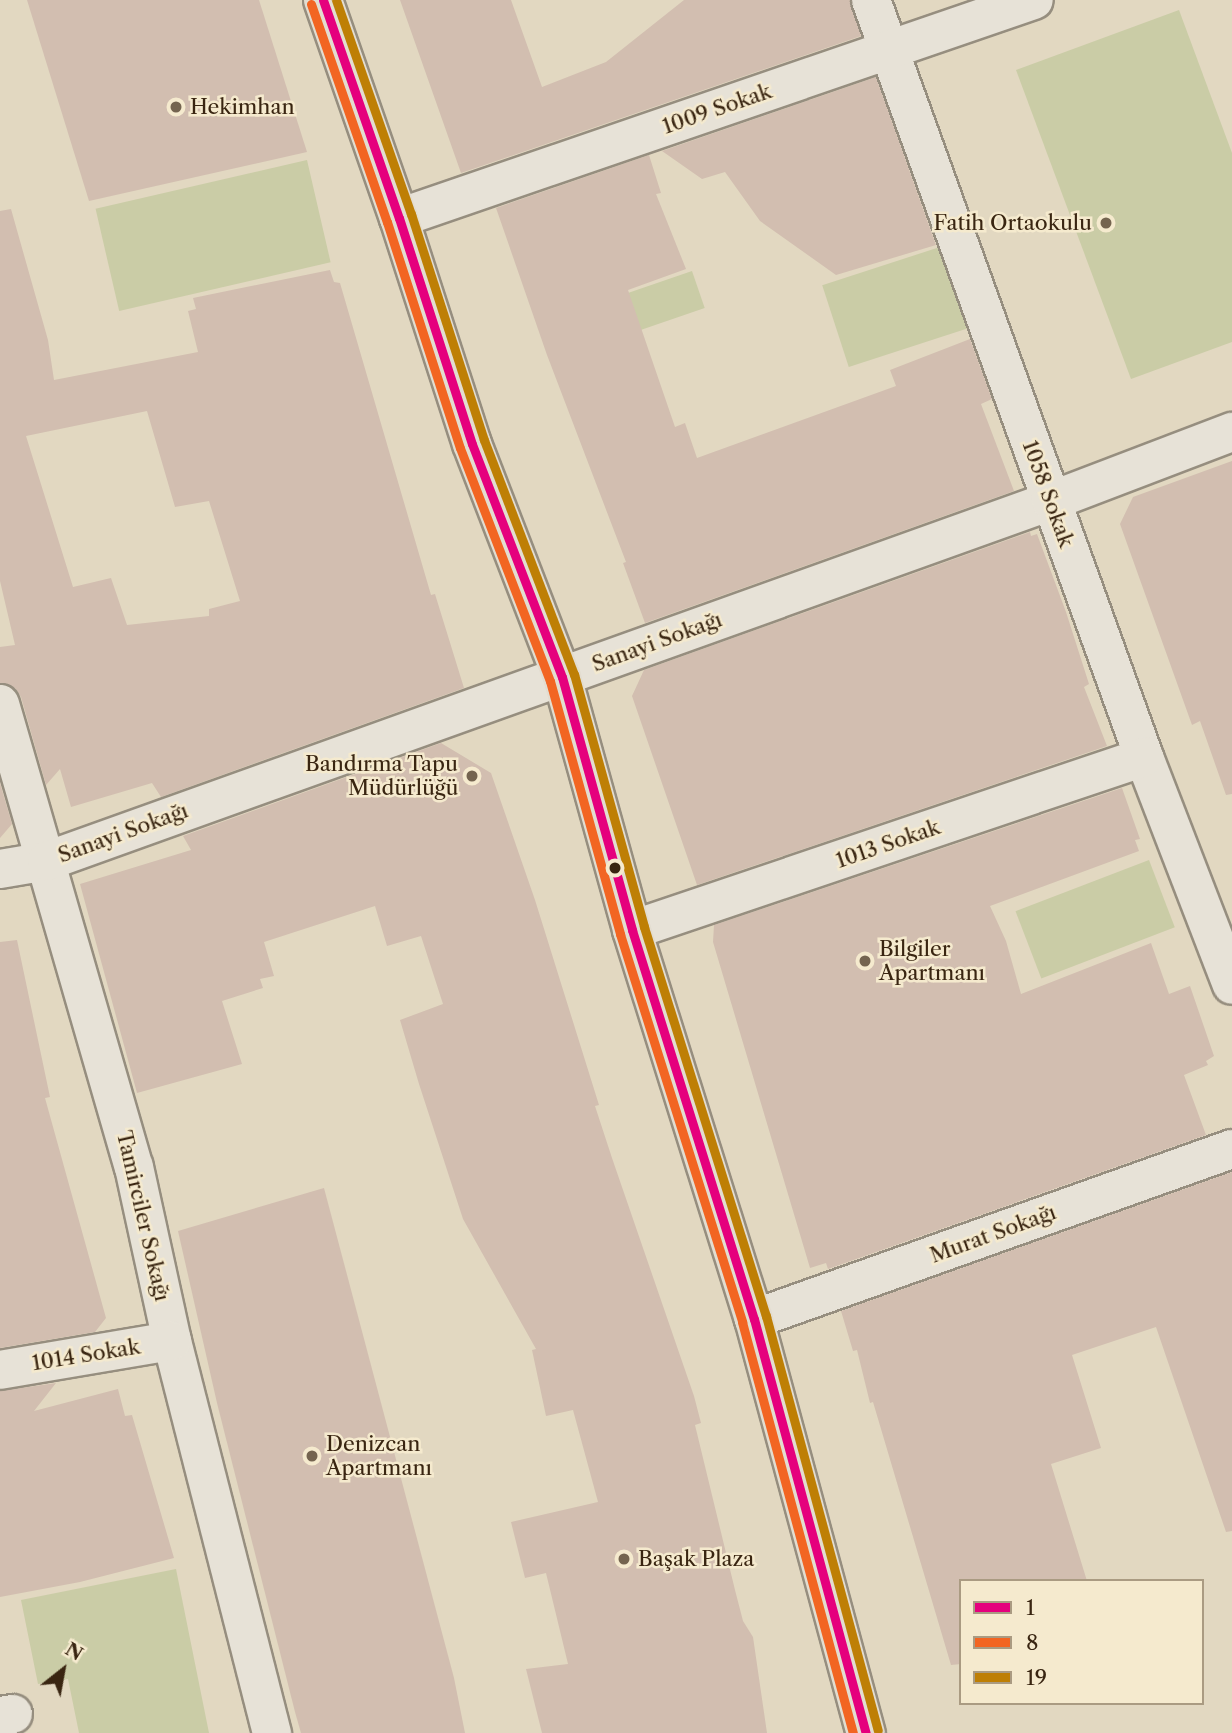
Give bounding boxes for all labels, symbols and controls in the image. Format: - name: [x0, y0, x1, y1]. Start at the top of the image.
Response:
- street label: 1009 Sokak: [659, 79, 775, 139]
- place label: Hekimhan: [190, 94, 295, 120]
- marker: Hekimhan: [168, 99, 184, 115]
- place label: Fatih Ortaokulu: [934, 210, 1092, 236]
- marker: Fatih Ortaokulu: [1098, 215, 1114, 231]
- street label: 1058 Sokak: [1017, 437, 1079, 551]
- street label: Sanayi Sokağı: [589, 607, 725, 677]
- place label: Bandırma Tapu Müdürlüğü: [304, 751, 458, 801]
- marker: Bandırma Tapu Müdürlüğü: [464, 768, 480, 784]
- street label: Sanayi Sokağı: [55, 798, 191, 868]
- street label: 1013 Sokak: [833, 814, 943, 874]
- unlabelled marker: [608, 861, 622, 875]
- place label: Bilgiler Apartmanı: [879, 936, 985, 986]
- marker: Bilgiler Apartmanı: [857, 953, 873, 969]
- street label: Tamirciler Sokağı: [111, 1128, 175, 1304]
- street label: Murat Sokağı: [927, 1200, 1059, 1268]
- street label: 1014 Sokak: [30, 1334, 142, 1376]
- place label: Denizcan Apartmanı: [326, 1431, 432, 1481]
- marker: Denizcan Apartmanı: [304, 1448, 320, 1464]
- place label: Başak Plaza: [638, 1546, 755, 1572]
- marker: Başak Plaza: [616, 1551, 632, 1567]
- legend: [959, 1579, 1204, 1705]
- text: 1: [1026, 1595, 1035, 1620]
- text: 8: [1026, 1630, 1038, 1655]
- north arrow: [28, 1635, 98, 1705]
- text: N: [61, 1637, 87, 1666]
- text: 19: [1026, 1665, 1047, 1690]

